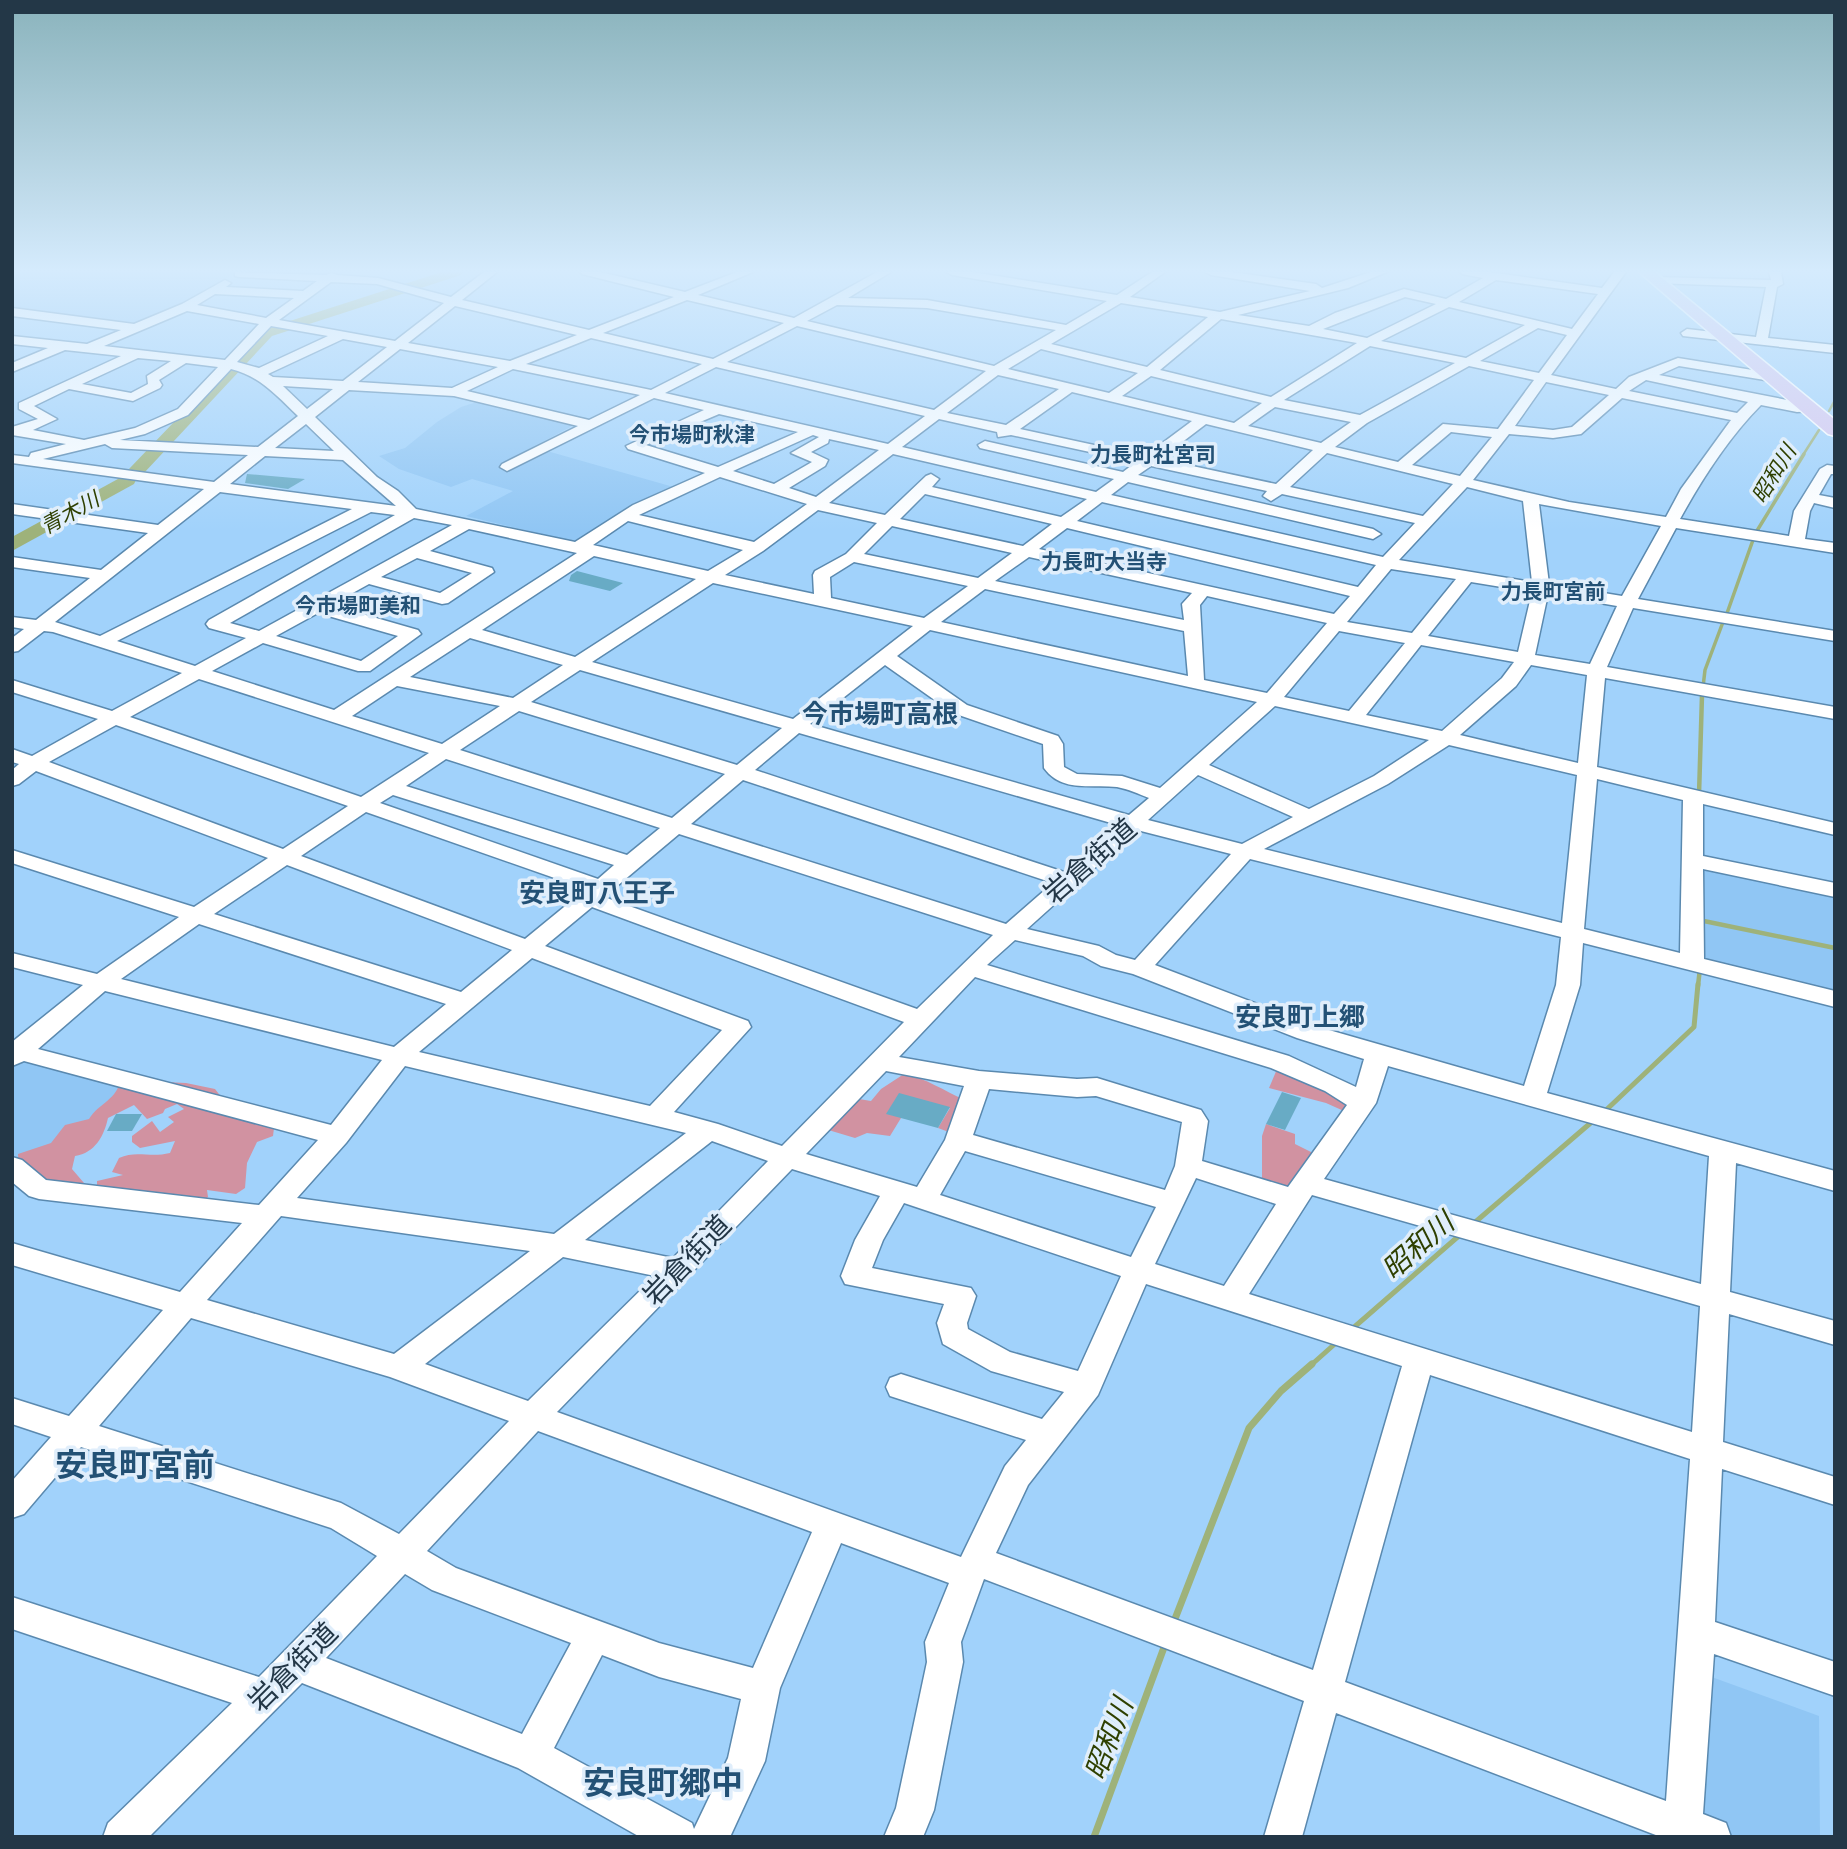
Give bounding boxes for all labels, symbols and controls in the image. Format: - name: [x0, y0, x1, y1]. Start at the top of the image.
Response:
- district label: 今市場町秋津: [629, 422, 755, 448]
- water label: 昭和川: [1746, 439, 1803, 508]
- district label: 力長町社宮司: [1090, 442, 1216, 468]
- water label: 青木川: [36, 485, 106, 540]
- district label: 力長町大当寺: [1041, 549, 1167, 575]
- district label: 力長町宮前: [1501, 579, 1606, 605]
- district label: 今市場町美和: [295, 593, 421, 619]
- district label: 今市場町高根: [802, 699, 958, 730]
- street label: 岩倉街道: [1037, 812, 1143, 910]
- district label: 安良町八王子: [519, 878, 675, 909]
- district label: 安良町上郷: [1235, 1002, 1365, 1033]
- water label: 昭和川: [1375, 1204, 1463, 1286]
- street label: 岩倉街道: [636, 1208, 738, 1312]
- district label: 安良町宮前: [55, 1446, 215, 1484]
- street label: 岩倉街道: [242, 1616, 344, 1718]
- water label: 昭和川: [1079, 1691, 1141, 1784]
- district label: 安良町郷中: [583, 1764, 743, 1802]

